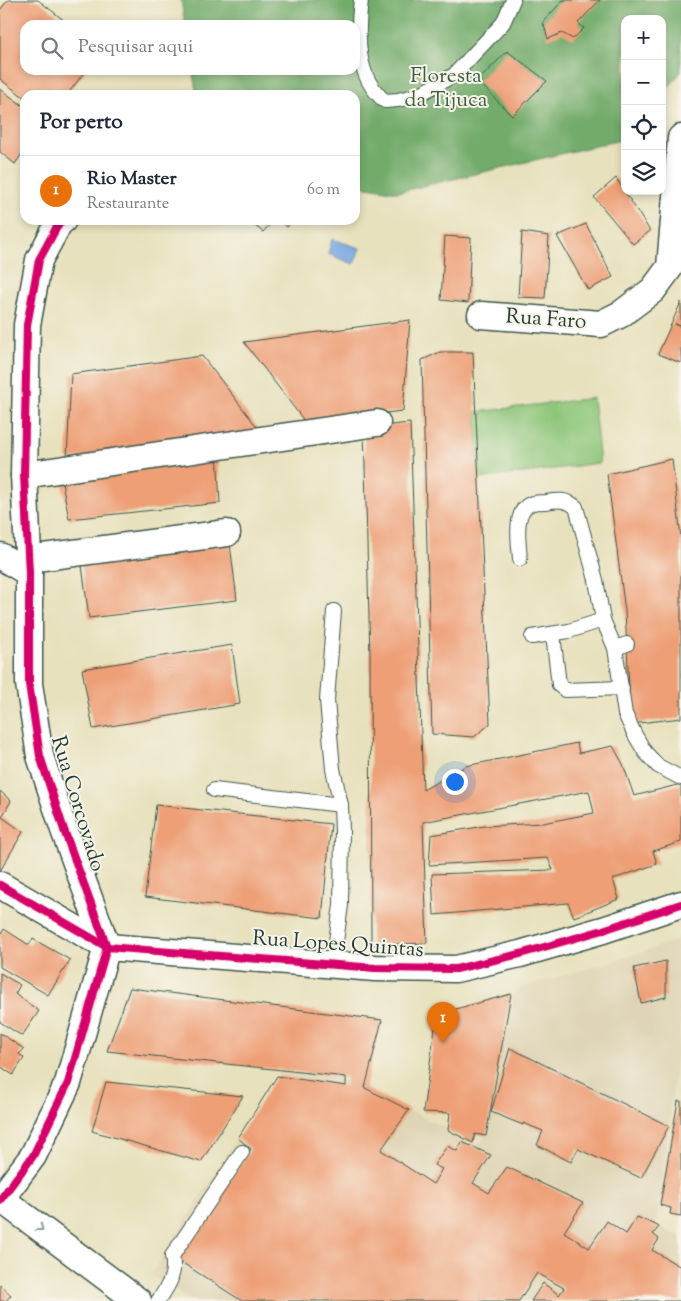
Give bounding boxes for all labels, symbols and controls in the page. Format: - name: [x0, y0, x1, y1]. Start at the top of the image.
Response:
- map controls: [621, 15, 666, 195]
- button: +: [621, 15, 666, 60]
- search box: [20, 20, 360, 75]
- icon: search: [38, 34, 66, 62]
- text: Pesquisar aqui: [78, 34, 193, 61]
- button: −: [621, 60, 666, 105]
- park label: Floresta da Tijuca: [405, 62, 488, 116]
- button: locate: [621, 105, 666, 150]
- text: Por perto: [40, 108, 123, 138]
- button: layers: [621, 150, 666, 195]
- text: Rio Master: [87, 166, 177, 193]
- text: 1: [53, 179, 59, 202]
- text: 60 m: [307, 179, 340, 202]
- text: Restaurante: [87, 193, 169, 216]
- street label: Rua Faro: [505, 302, 587, 338]
- street label: Rua Corcovado: [42, 733, 112, 875]
- your location: [442, 769, 468, 795]
- street label: Rua Lopes Quintas: [251, 924, 425, 966]
- pin: 1: [427, 1002, 459, 1043]
- one-way arrow: [34, 1222, 44, 1231]

